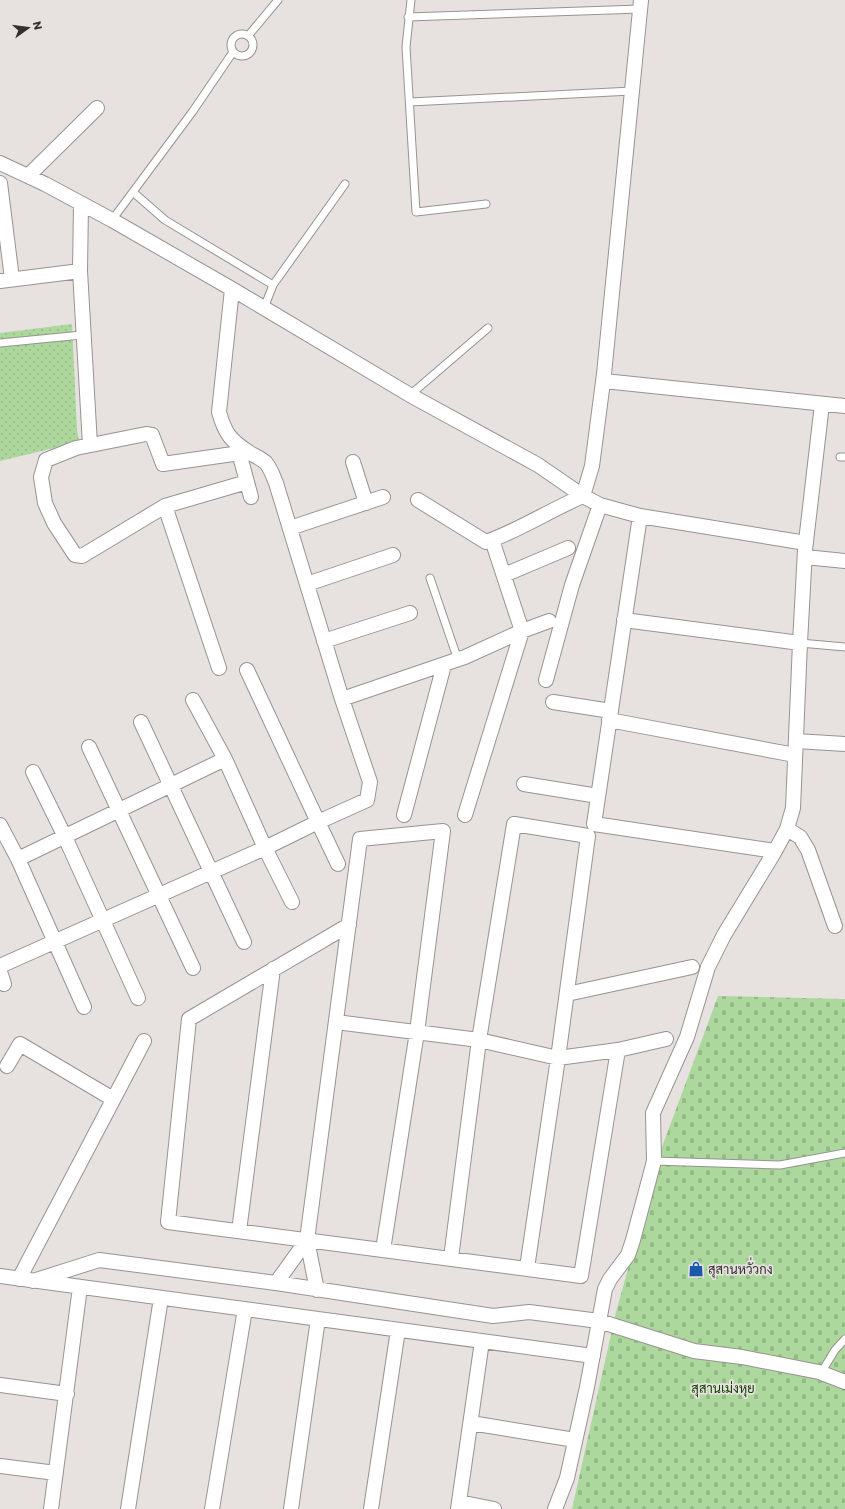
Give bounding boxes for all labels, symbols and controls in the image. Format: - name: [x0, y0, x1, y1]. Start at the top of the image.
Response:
- north arrow: [8, 8, 48, 48]
- text: N: [29, 20, 46, 32]
- place label: สุสานหวั่วกง: [708, 1257, 773, 1279]
- shop icon: สุสานหวั่วกง: [687, 1260, 705, 1278]
- park label: สุสานเม่งหุย: [691, 1379, 755, 1398]

